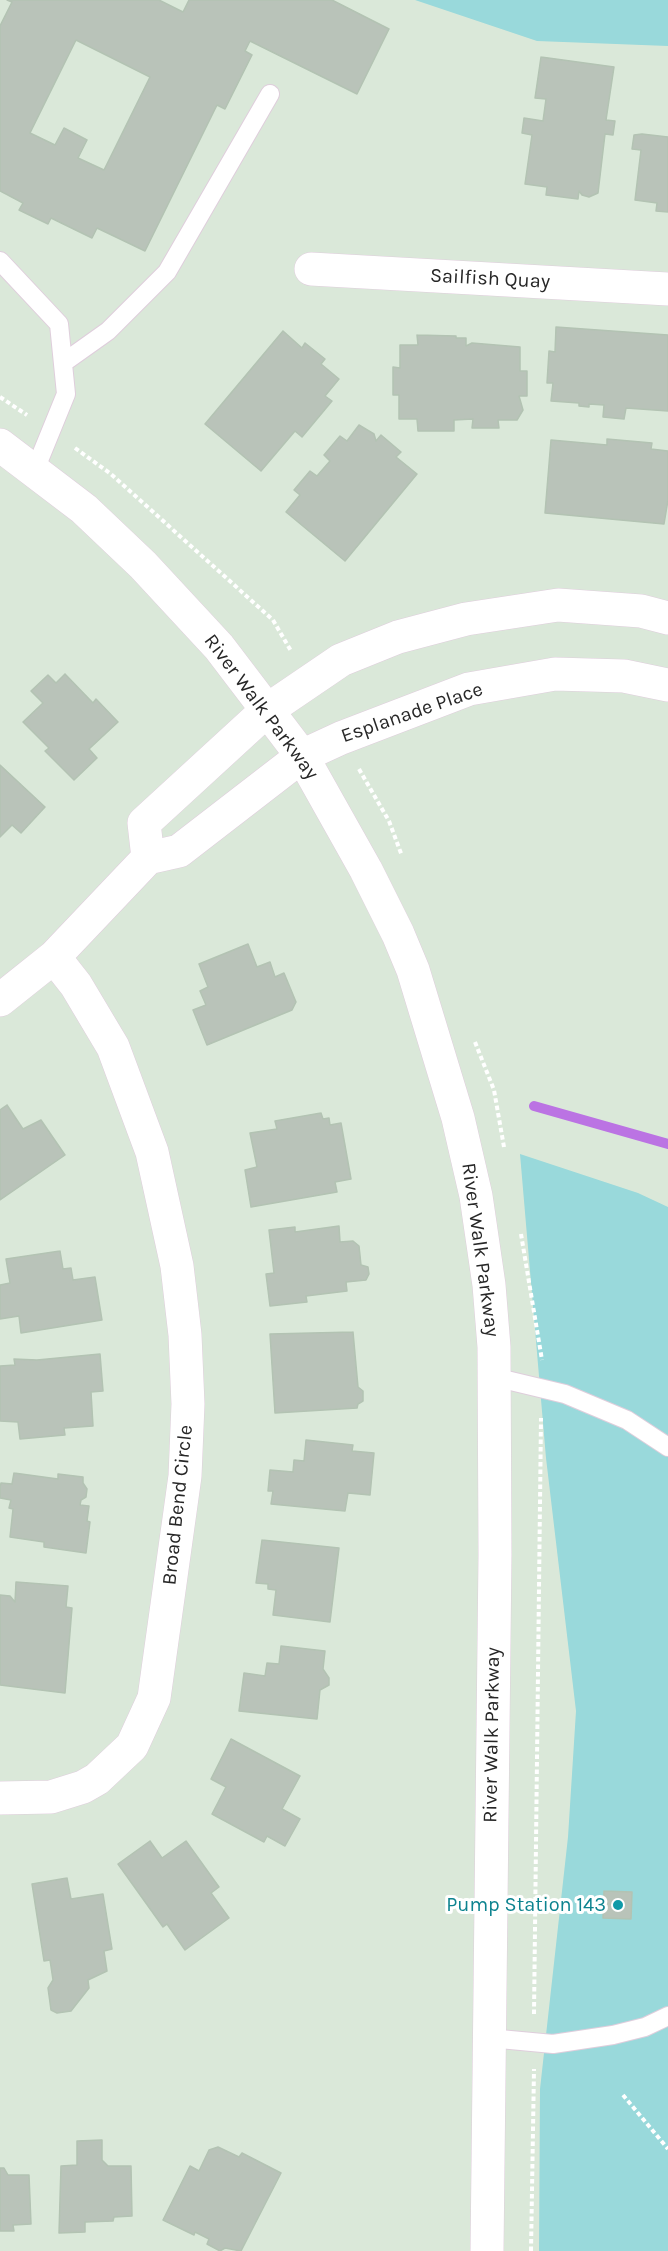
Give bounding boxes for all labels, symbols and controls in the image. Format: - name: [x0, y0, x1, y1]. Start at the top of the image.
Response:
- street label: Sailfish Quay: [429, 264, 551, 294]
- street label: River Walk Parkway: [199, 630, 323, 784]
- street label: Esplanade Place: [338, 678, 486, 748]
- street label: River Walk Parkway: [456, 1161, 504, 1339]
- street label: Broad Bend Circle: [158, 1424, 198, 1586]
- street label: River Walk Parkway: [478, 1647, 506, 1823]
- place label: Pump Station 143: [446, 1893, 606, 1917]
- marker: Pump Station 143: [611, 1898, 625, 1912]

